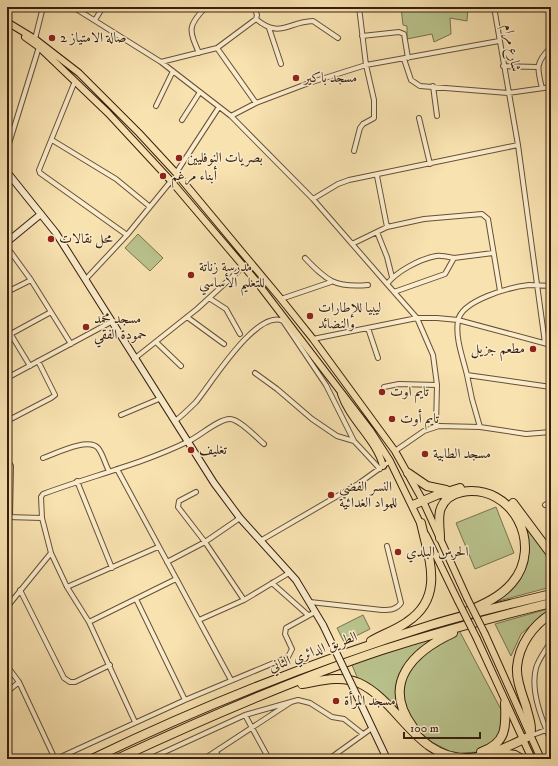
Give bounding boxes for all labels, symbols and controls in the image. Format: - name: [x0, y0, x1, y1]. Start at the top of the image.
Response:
- street label: شارع مرام: [496, 23, 525, 74]
- place label: صالة الامتياز 2: [60, 29, 127, 47]
- marker: صالة الامتياز 2: [47, 33, 57, 43]
- place label: مسجد باكير: [302, 69, 357, 87]
- marker: مسجد باكير: [291, 73, 301, 83]
- place label: بصريات النوفليين: [187, 149, 263, 167]
- marker: بصريات النوفليين: [174, 153, 184, 163]
- place label: أبناء مرغم: [171, 165, 218, 189]
- marker: أبناء مرغم: [158, 171, 168, 181]
- place label: محل نقالات: [59, 230, 113, 249]
- marker: محل نقالات: [46, 234, 56, 244]
- place label: مدرسة زناتة للتعليم الأساسي: [199, 258, 265, 296]
- marker: مدرسة زناتة للتعليم الأساسي: [186, 270, 196, 280]
- place label: ليبيا للإطارات والنضائد: [318, 299, 381, 333]
- place label: مسجد محمد حمودة الفقي: [94, 310, 147, 348]
- marker: ليبيا للإطارات والنضائد: [305, 311, 315, 321]
- marker: مسجد محمد حمودة الفقي: [81, 322, 91, 332]
- place label: مطعم جزيل: [471, 340, 525, 362]
- marker: مطعم جزيل: [528, 344, 538, 354]
- place label: تايم اوت: [390, 383, 429, 404]
- marker: تايم اوت: [377, 387, 387, 397]
- place label: تايم أوت: [400, 408, 439, 431]
- marker: تايم أوت: [387, 414, 397, 424]
- place label: تغليف: [199, 441, 227, 459]
- marker: تغليف: [186, 445, 196, 455]
- place label: مسجد الطابية: [433, 445, 491, 463]
- marker: مسجد الطابية: [420, 449, 430, 459]
- place label: النسر الفضي للمواد الغدائية: [339, 478, 397, 512]
- marker: النسر الفضي للمواد الغدائية: [326, 490, 336, 500]
- place label: الحرس البلدي: [406, 543, 469, 563]
- marker: الحرس البلدي: [393, 547, 403, 557]
- street label: الطريق الدائري الثاني: [266, 628, 361, 678]
- place label: مسجد المرأة: [344, 690, 396, 710]
- marker: مسجد المرأة: [331, 696, 341, 706]
- scale bar: [404, 714, 480, 740]
- text: 100 m: [410, 721, 439, 736]

